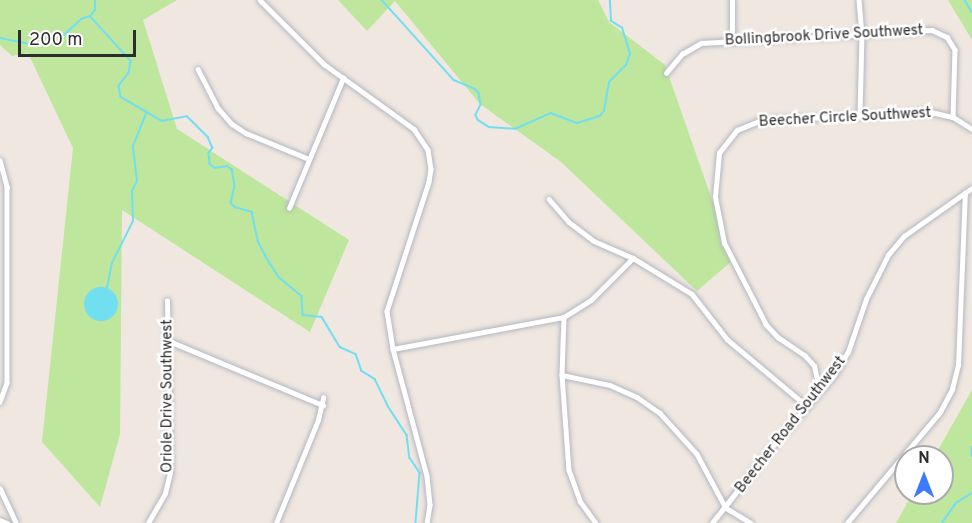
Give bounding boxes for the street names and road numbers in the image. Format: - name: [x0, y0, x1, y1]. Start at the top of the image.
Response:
- street label: Bollingbrook Drive Southwest: [724, 22, 924, 50]
- street label: Beecher Circle Southwest: [758, 104, 932, 132]
- street label: Oriole Drive Southwest: [159, 319, 177, 473]
- street label: Beecher Road Southwest: [732, 353, 850, 497]

